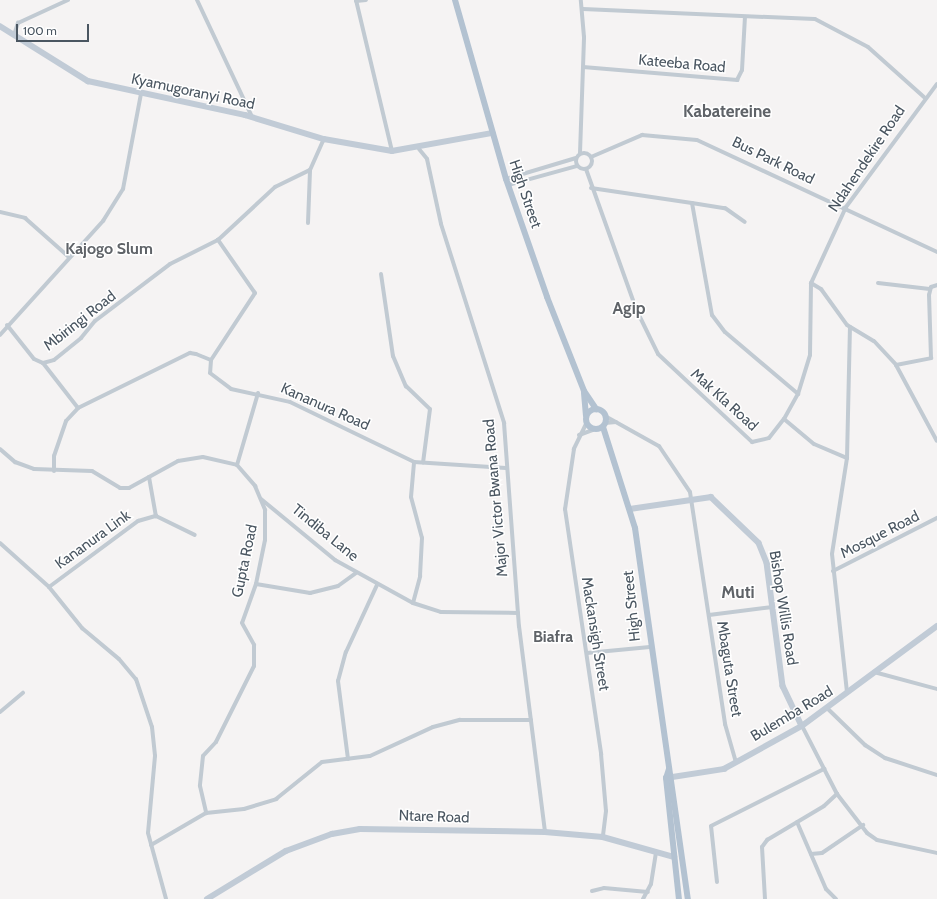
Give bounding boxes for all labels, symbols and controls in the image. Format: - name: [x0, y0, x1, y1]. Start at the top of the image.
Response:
- scale bar: [18, 16, 91, 42]
- text: 100 m: [23, 23, 57, 38]
- street label: Kateeba Road: [638, 51, 726, 77]
- street label: Kyamugoranyi Road: [130, 70, 256, 114]
- district label: Kabatereine: [683, 102, 771, 122]
- street label: Ndahendekire Road: [825, 103, 909, 215]
- street label: Bus Park Road: [729, 133, 817, 189]
- street label: High Street: [505, 157, 545, 231]
- district label: Kajogo Slum: [65, 239, 153, 259]
- street label: Mbiringi Road: [40, 287, 120, 355]
- district label: Agip: [612, 299, 646, 319]
- street label: Mak Kla Road: [687, 365, 761, 435]
- street label: Kananura Road: [278, 379, 372, 435]
- street label: Major Victor Bwana Road: [480, 418, 512, 578]
- street label: Tindiba Lane: [288, 501, 362, 565]
- street label: Kananura Link: [52, 507, 134, 573]
- street label: Mosque Road: [837, 507, 923, 563]
- street label: Gupta Road: [228, 523, 262, 599]
- street label: Bishop Willis Road: [765, 549, 801, 667]
- street label: High Street: [619, 570, 645, 642]
- street label: Mackansigh Street: [577, 576, 613, 692]
- district label: Muti: [721, 583, 755, 603]
- street label: Mbaguta Street: [713, 620, 745, 718]
- district label: Biafra: [533, 627, 573, 647]
- street label: Bulemba Road: [748, 682, 836, 746]
- street label: Ntare Road: [398, 807, 470, 827]

